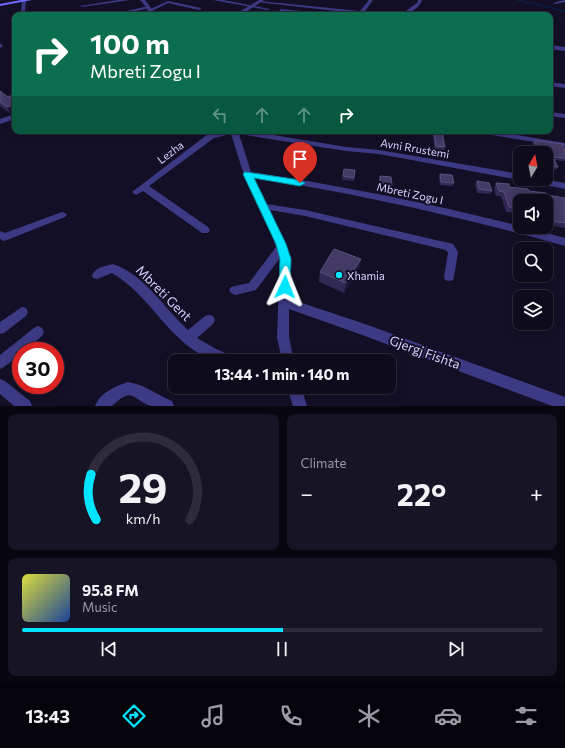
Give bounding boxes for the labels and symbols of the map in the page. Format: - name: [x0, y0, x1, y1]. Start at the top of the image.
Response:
- street label: Avni Rrustemi: [380, 136, 451, 160]
- street label: Lezha: [154, 138, 186, 166]
- pin: [283, 142, 317, 183]
- north arrow: [513, 146, 553, 186]
- street label: Mbreti Zogu I: [376, 180, 444, 206]
- street label: Mbreti Gent: [133, 262, 195, 324]
- position arrow: [264, 266, 306, 308]
- place label: Xhamia: [347, 269, 385, 282]
- marker: Xhamia: [334, 270, 344, 280]
- street label: Gjergj Fishta: [387, 332, 463, 372]
- speed limit sign: 30: [12, 342, 64, 394]

